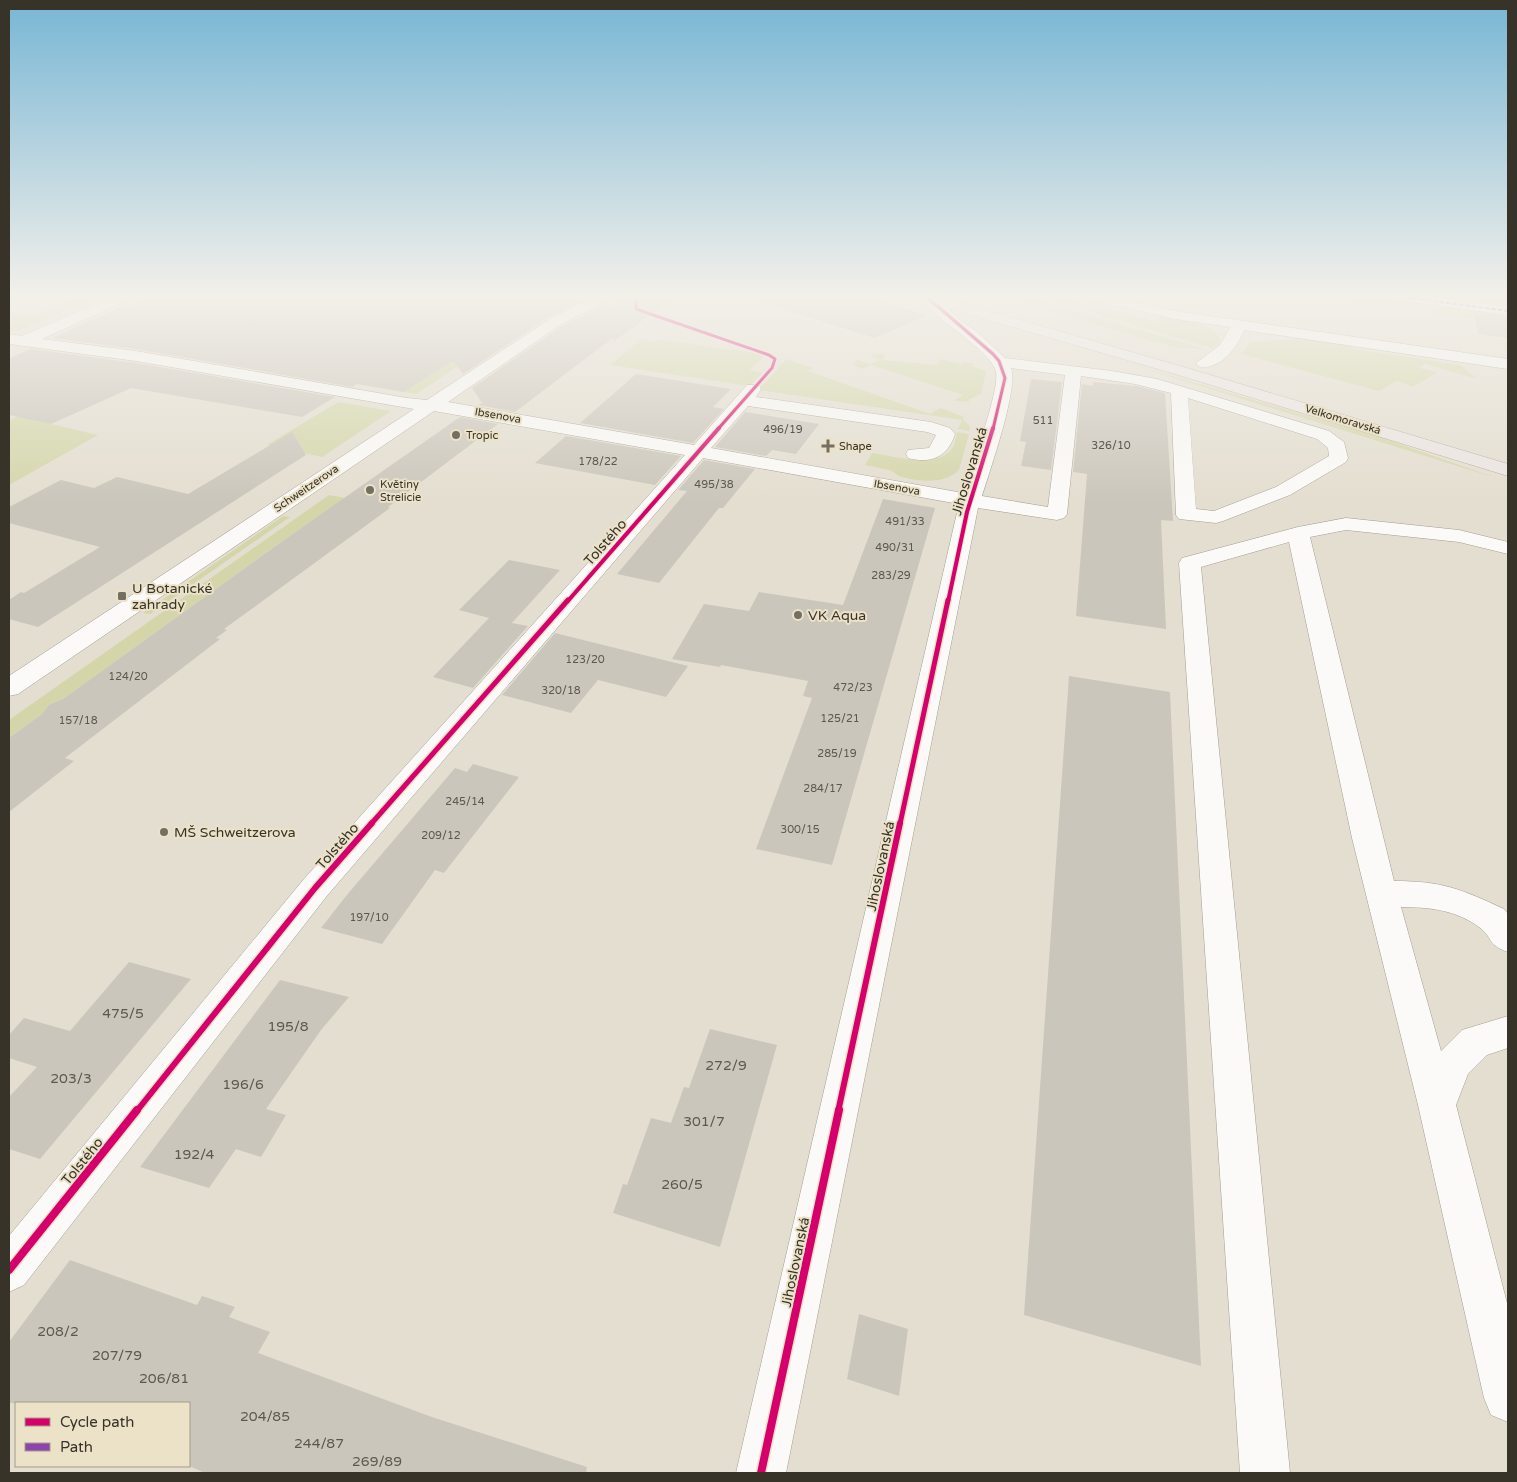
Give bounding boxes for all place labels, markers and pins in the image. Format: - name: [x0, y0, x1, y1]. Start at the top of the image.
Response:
- marker: Tropic: [450, 429, 462, 441]
- place label: Tropic: [466, 429, 498, 442]
- marker: Shape: [821, 439, 835, 453]
- place label: Shape: [839, 440, 872, 453]
- place label: Květiny Strelicie: [380, 478, 421, 504]
- marker: Květiny Strelicie: [364, 484, 376, 496]
- place label: U Botanické zahrady: [132, 580, 213, 613]
- marker: U Botanické zahrady: [116, 590, 128, 602]
- place label: VK Aqua: [808, 607, 866, 624]
- marker: VK Aqua: [792, 609, 804, 621]
- place label: MŠ Schweitzerova: [174, 824, 296, 841]
- marker: MŠ Schweitzerova: [158, 826, 170, 838]

